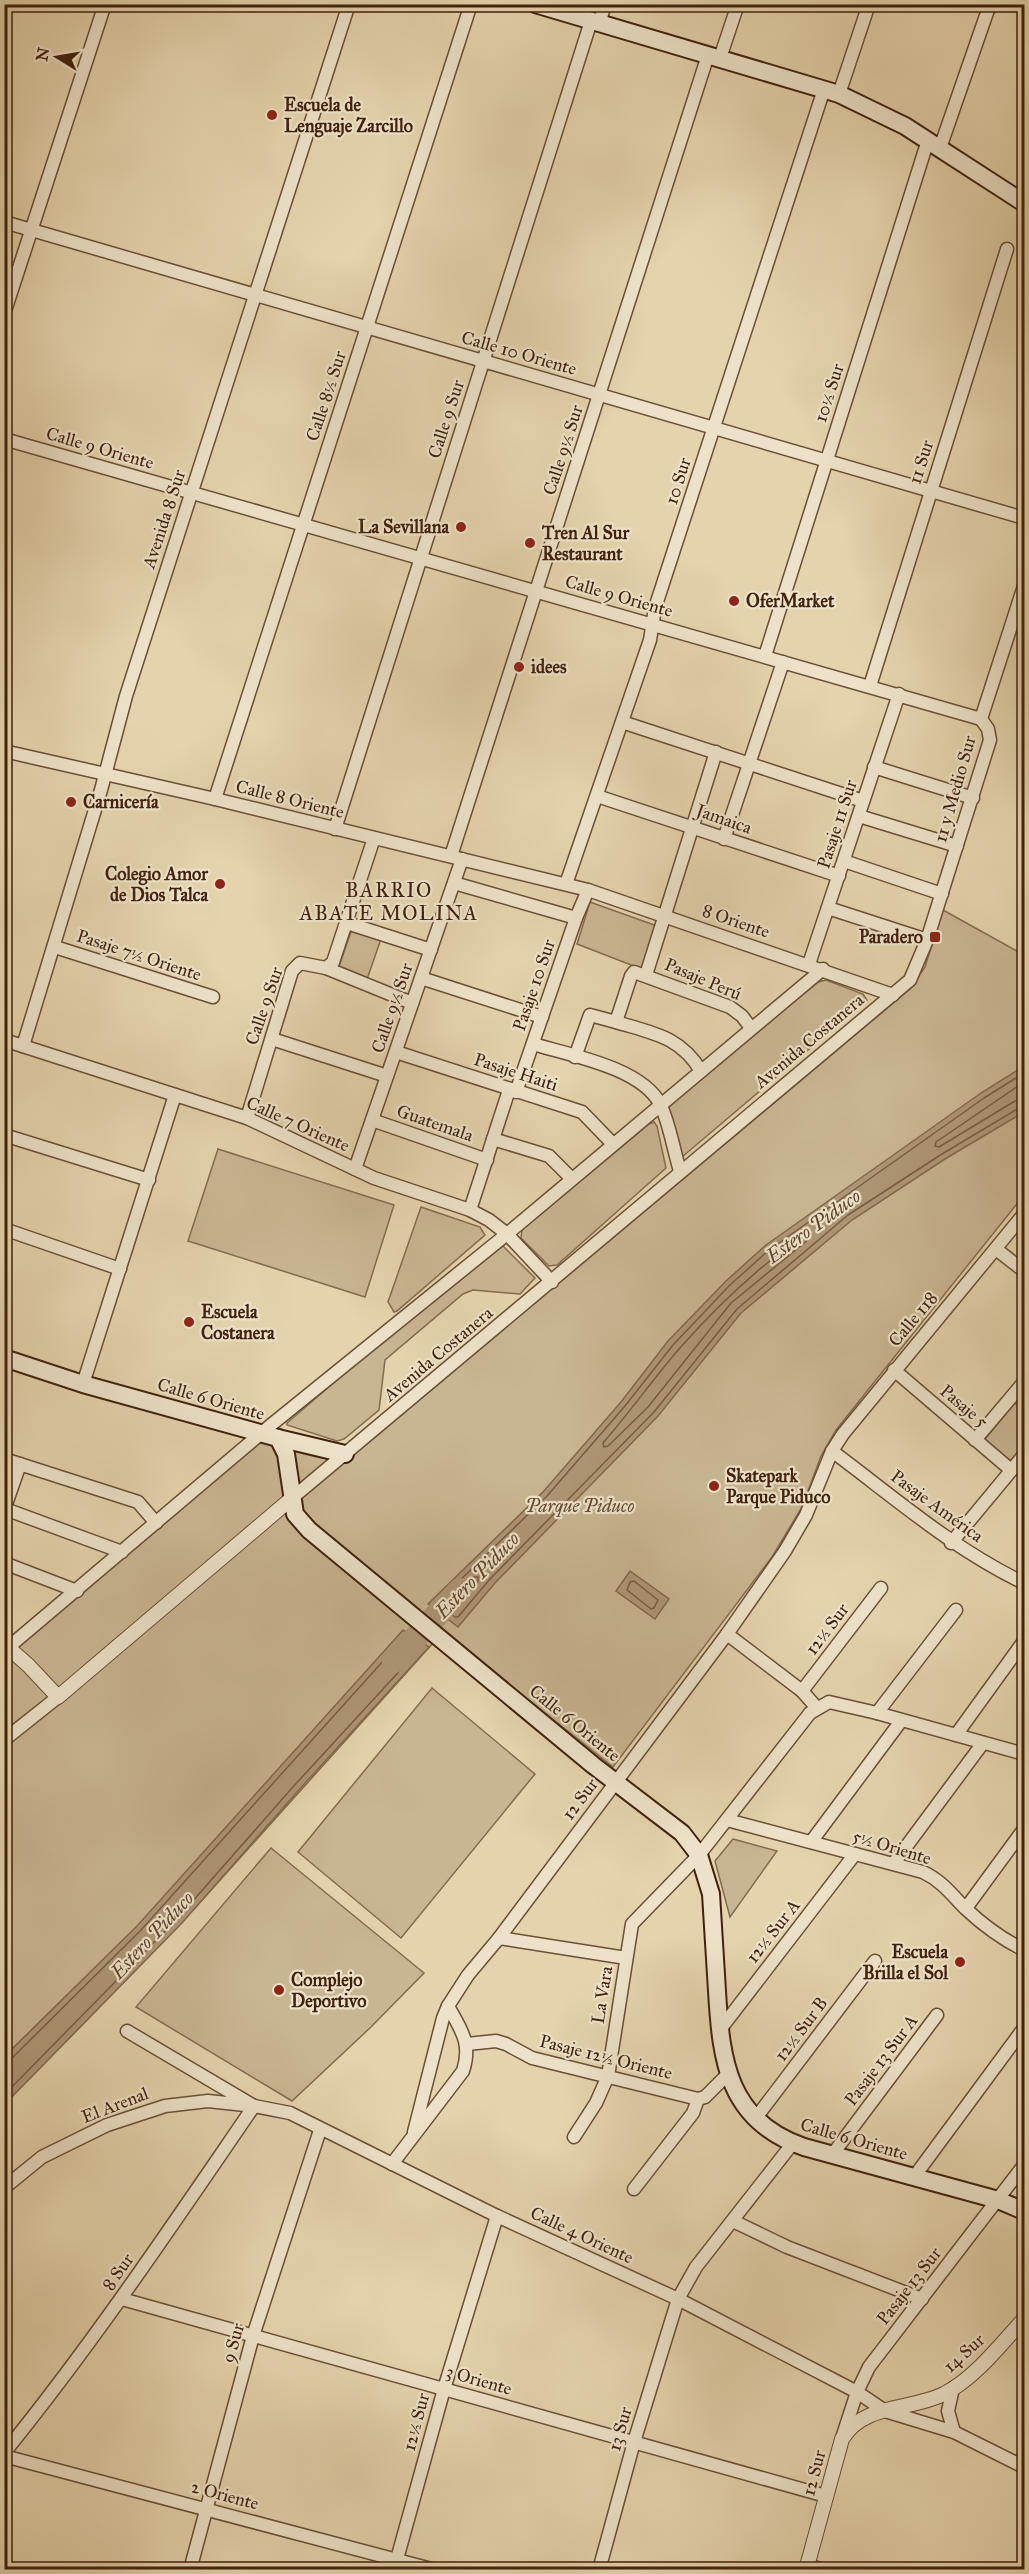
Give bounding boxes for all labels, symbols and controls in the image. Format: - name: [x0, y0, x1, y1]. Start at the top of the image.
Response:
- north arrow: [27, 27, 87, 87]
- text: N: [32, 45, 53, 63]
- place label: Escuela de Lenguaje Zarcillo: [284, 94, 413, 138]
- marker: Escuela de Lenguaje Zarcillo: [265, 108, 279, 122]
- street label: Calle 10 Oriente: [459, 326, 579, 380]
- street label: Calle 8½ Sur: [301, 348, 351, 444]
- street label: 10½ Sur: [809, 361, 849, 425]
- street label: Calle 9 Sur: [423, 377, 469, 461]
- street label: Calle 9½ Sur: [538, 402, 588, 498]
- street label: Calle 9 Oriente: [44, 422, 156, 474]
- street label: 11 Sur: [904, 437, 938, 487]
- street label: 10 Sur: [660, 455, 696, 507]
- street label: Avenida 8 Sur: [137, 467, 190, 572]
- place label: La Sevillana: [358, 516, 449, 538]
- marker: La Sevillana: [454, 520, 468, 534]
- place label: Tren Al Sur Restaurant: [541, 522, 630, 565]
- marker: Tren Al Sur Restaurant: [523, 536, 537, 550]
- street label: Calle 9 Oriente: [563, 570, 675, 622]
- place label: OferMarket: [746, 590, 835, 612]
- marker: OferMarket: [727, 594, 741, 608]
- place label: idees: [531, 656, 567, 678]
- marker: idees: [512, 660, 526, 674]
- street label: 11 y Medio Sur: [929, 733, 981, 845]
- street label: Calle 8 Oriente: [234, 775, 346, 823]
- street label: Pasaje 11 Sur: [812, 776, 862, 871]
- place label: Carnicería: [83, 791, 159, 813]
- marker: Carnicería: [64, 795, 78, 809]
- street label: Jamaica: [691, 799, 755, 840]
- place label: Colegio Amor de Dios Talca: [105, 863, 209, 906]
- marker: Colegio Amor de Dios Talca: [213, 877, 227, 891]
- district label: BARRIO ABATE MOLINA: [298, 878, 479, 925]
- street label: 8 Oriente: [699, 899, 773, 943]
- street label: Pasaje 7½ Oriente: [74, 924, 204, 986]
- place label: Paradero: [859, 926, 923, 948]
- marker: Paradero: [928, 930, 942, 944]
- street label: Pasaje 10 Sur: [508, 936, 560, 1034]
- street label: Pasaje Perú: [661, 953, 745, 1005]
- street label: Calle 9½ Sur: [366, 960, 418, 1056]
- street label: Calle 9 Sur: [240, 964, 288, 1048]
- street label: Avenida Costanera: [749, 989, 868, 1094]
- street label: Pasaje Haiti: [471, 1048, 561, 1096]
- street label: Calle 7 Oriente: [243, 1091, 353, 1157]
- street label: Guatemala: [394, 1100, 477, 1146]
- water label: Estero Piduco: [760, 1183, 865, 1269]
- street label: Calle 118: [884, 1287, 942, 1351]
- place label: Escuela Costanera: [201, 1301, 275, 1344]
- street label: Avenida Costanera: [378, 1302, 497, 1407]
- marker: Escuela Costanera: [182, 1315, 196, 1329]
- street label: Calle 6 Oriente: [155, 1373, 267, 1425]
- street label: Pasaje 5: [936, 1380, 993, 1433]
- place label: Skatepark Parque Piduco: [726, 1465, 830, 1509]
- street label: Pasaje América: [886, 1465, 988, 1547]
- marker: Skatepark Parque Piduco: [707, 1479, 721, 1493]
- park label: Parque Piduco: [526, 1495, 635, 1517]
- water label: Estero Piduco: [429, 1526, 525, 1624]
- street label: 12½ Sur: [800, 1599, 854, 1659]
- street label: Calle 6 Oriente: [525, 1680, 625, 1766]
- street label: 12 Sur: [557, 1774, 603, 1824]
- street label: 5½ Oriente: [850, 1825, 934, 1869]
- water label: Estero Piduco: [105, 1886, 199, 1985]
- street label: 12½ Sur A: [741, 1895, 805, 1967]
- place label: Escuela Brilla el Sol: [863, 1941, 949, 1984]
- marker: Escuela Brilla el Sol: [953, 1955, 967, 1969]
- street label: La Vara: [587, 1964, 617, 2025]
- place label: Complejo Deportivo: [291, 1969, 366, 2013]
- marker: Complejo Deportivo: [272, 1983, 286, 1997]
- street label: 12½ Sur B: [770, 1993, 832, 2065]
- street label: Pasaje 13 Sur A: [840, 2010, 922, 2110]
- street label: Pasaje 12½ Oriente: [537, 2030, 675, 2084]
- street label: El Arenal: [78, 2082, 152, 2128]
- street label: Calle 6 Oriente: [798, 2113, 910, 2165]
- street label: Calle 4 Oriente: [527, 2202, 637, 2268]
- street label: Pasaje 13 Sur: [872, 2243, 946, 2329]
- street label: 8 Sur: [97, 2249, 139, 2295]
- street label: 9 Sur: [217, 2320, 249, 2365]
- street label: 14 Sur: [939, 2329, 989, 2377]
- street label: 3 Oriente: [444, 2360, 514, 2400]
- street label: 12½ Sur: [398, 2390, 434, 2453]
- street label: 13 Sur: [603, 2404, 637, 2454]
- street label: 12 Sur: [797, 2447, 831, 2498]
- street label: 2 Oriente: [189, 2475, 261, 2515]

